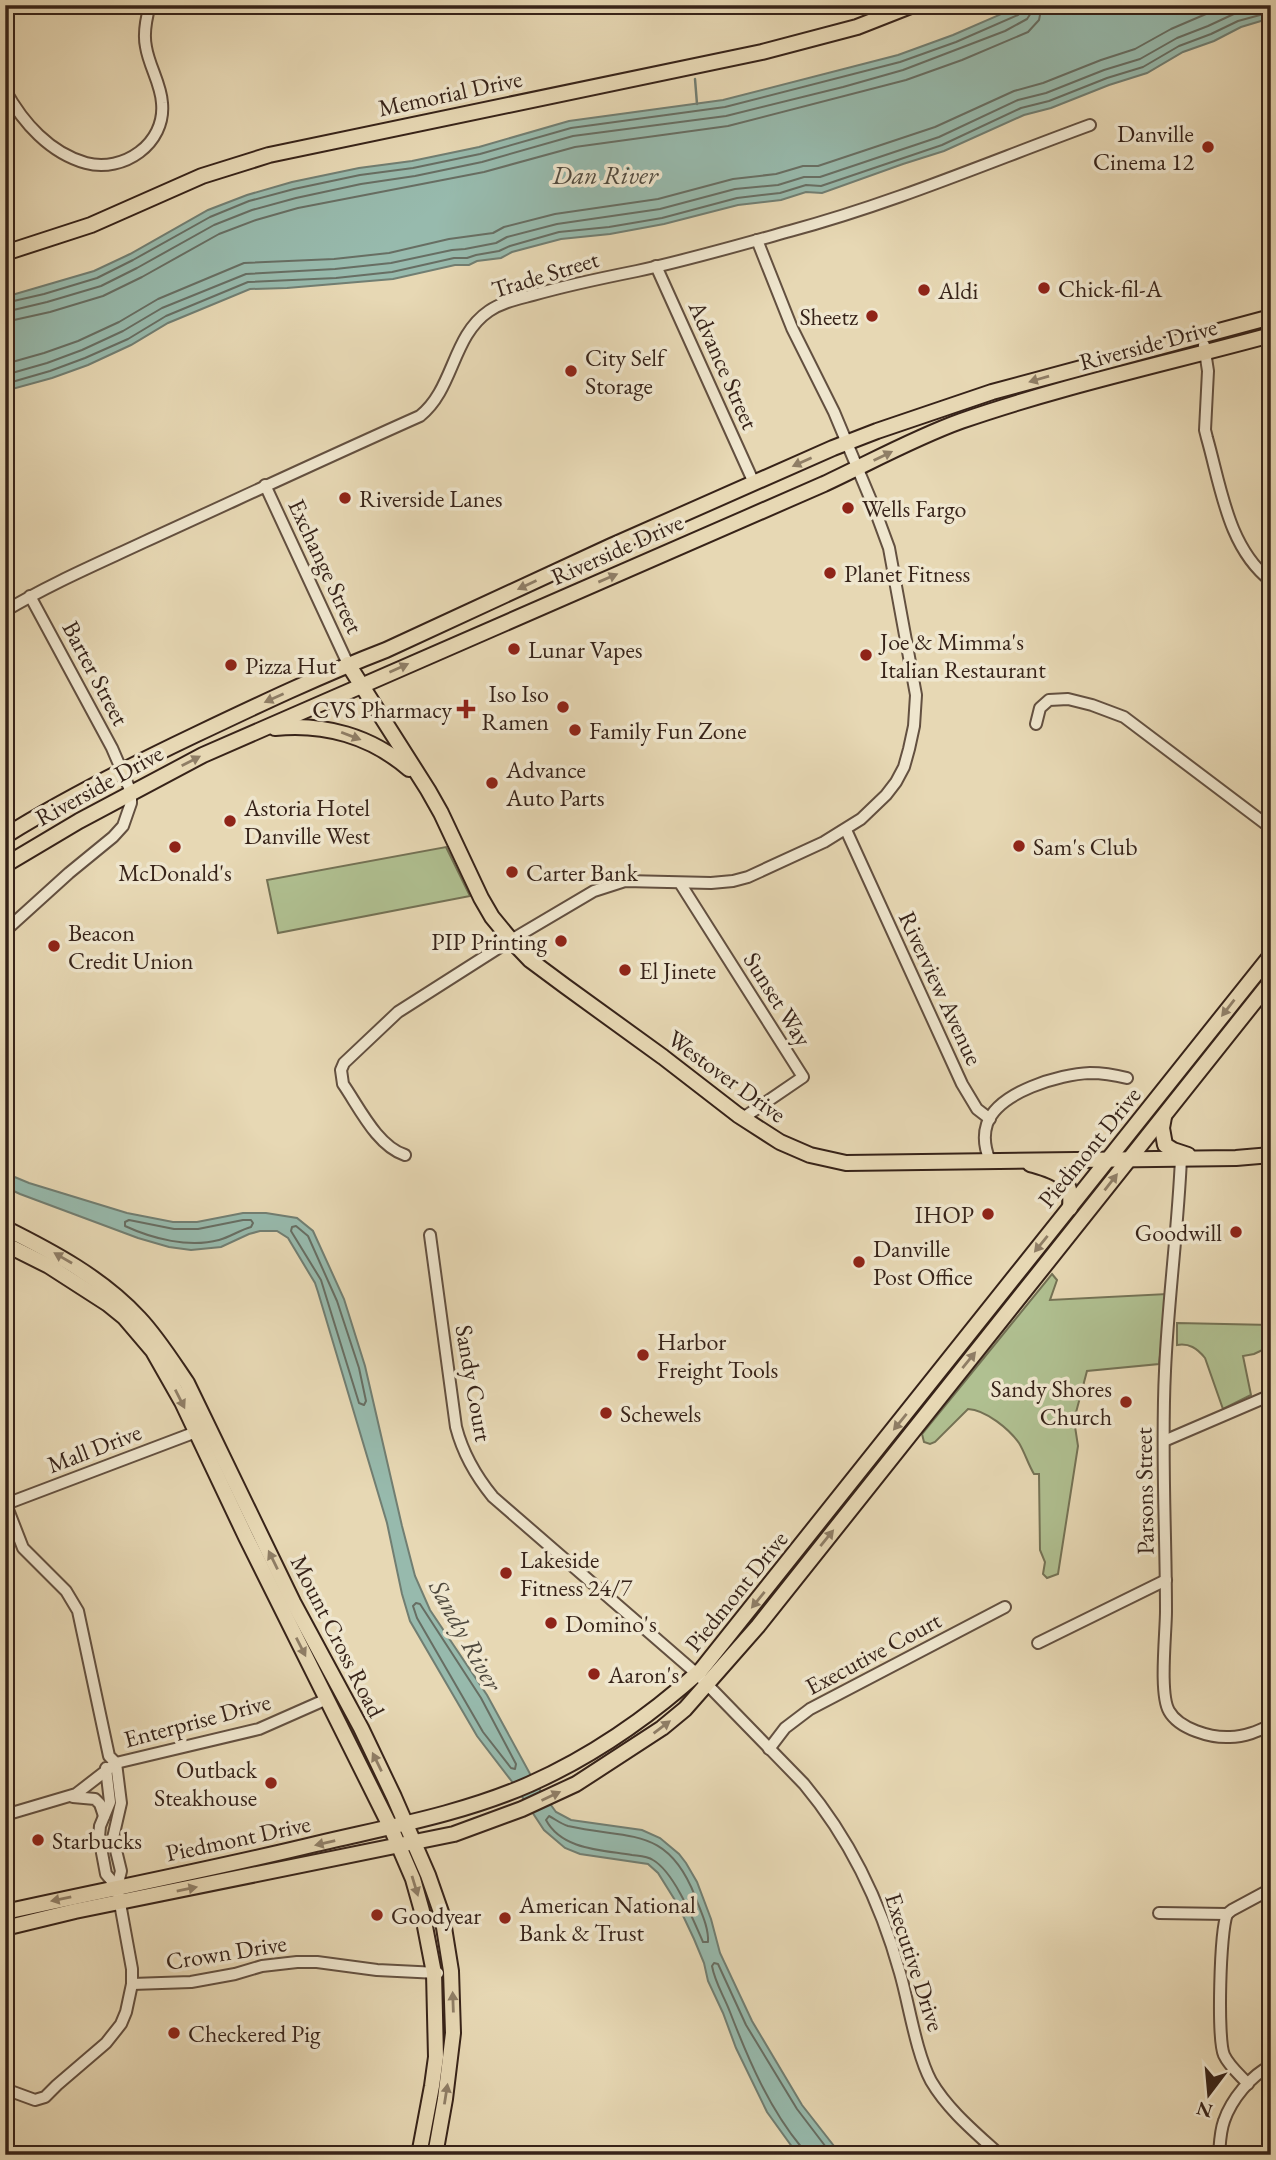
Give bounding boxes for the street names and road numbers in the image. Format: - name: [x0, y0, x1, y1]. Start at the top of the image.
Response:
- street label: Memorial Drive: [375, 63, 525, 123]
- street label: Trade Street: [488, 243, 603, 305]
- street label: Advance Street: [682, 295, 766, 434]
- street label: Riverside Drive: [1076, 311, 1220, 377]
- street label: Exchange Street: [281, 494, 371, 639]
- street label: Riverside Drive: [546, 506, 688, 592]
- street label: Barter Street: [56, 615, 137, 731]
- street label: Riverside Drive: [30, 737, 168, 833]
- street label: Riverview Avenue: [892, 906, 990, 1070]
- street label: Sunset Way: [737, 946, 819, 1052]
- street label: Westover Drive: [662, 1023, 792, 1129]
- street label: Piedmont Drive: [1031, 1080, 1147, 1214]
- street label: Sandy Court: [448, 1322, 500, 1444]
- street label: Mall Drive: [43, 1416, 145, 1480]
- street label: Parsons Street: [1127, 1427, 1161, 1555]
- street label: Piedmont Drive: [678, 1524, 794, 1658]
- street label: Mount Cross Road: [284, 1550, 393, 1723]
- street label: Executive Court: [800, 1604, 947, 1702]
- street label: Enterprise Drive: [120, 1686, 274, 1754]
- street label: Piedmont Drive: [163, 1808, 313, 1868]
- street label: Executive Drive: [878, 1889, 952, 2035]
- street label: Crown Drive: [163, 1927, 289, 1977]

